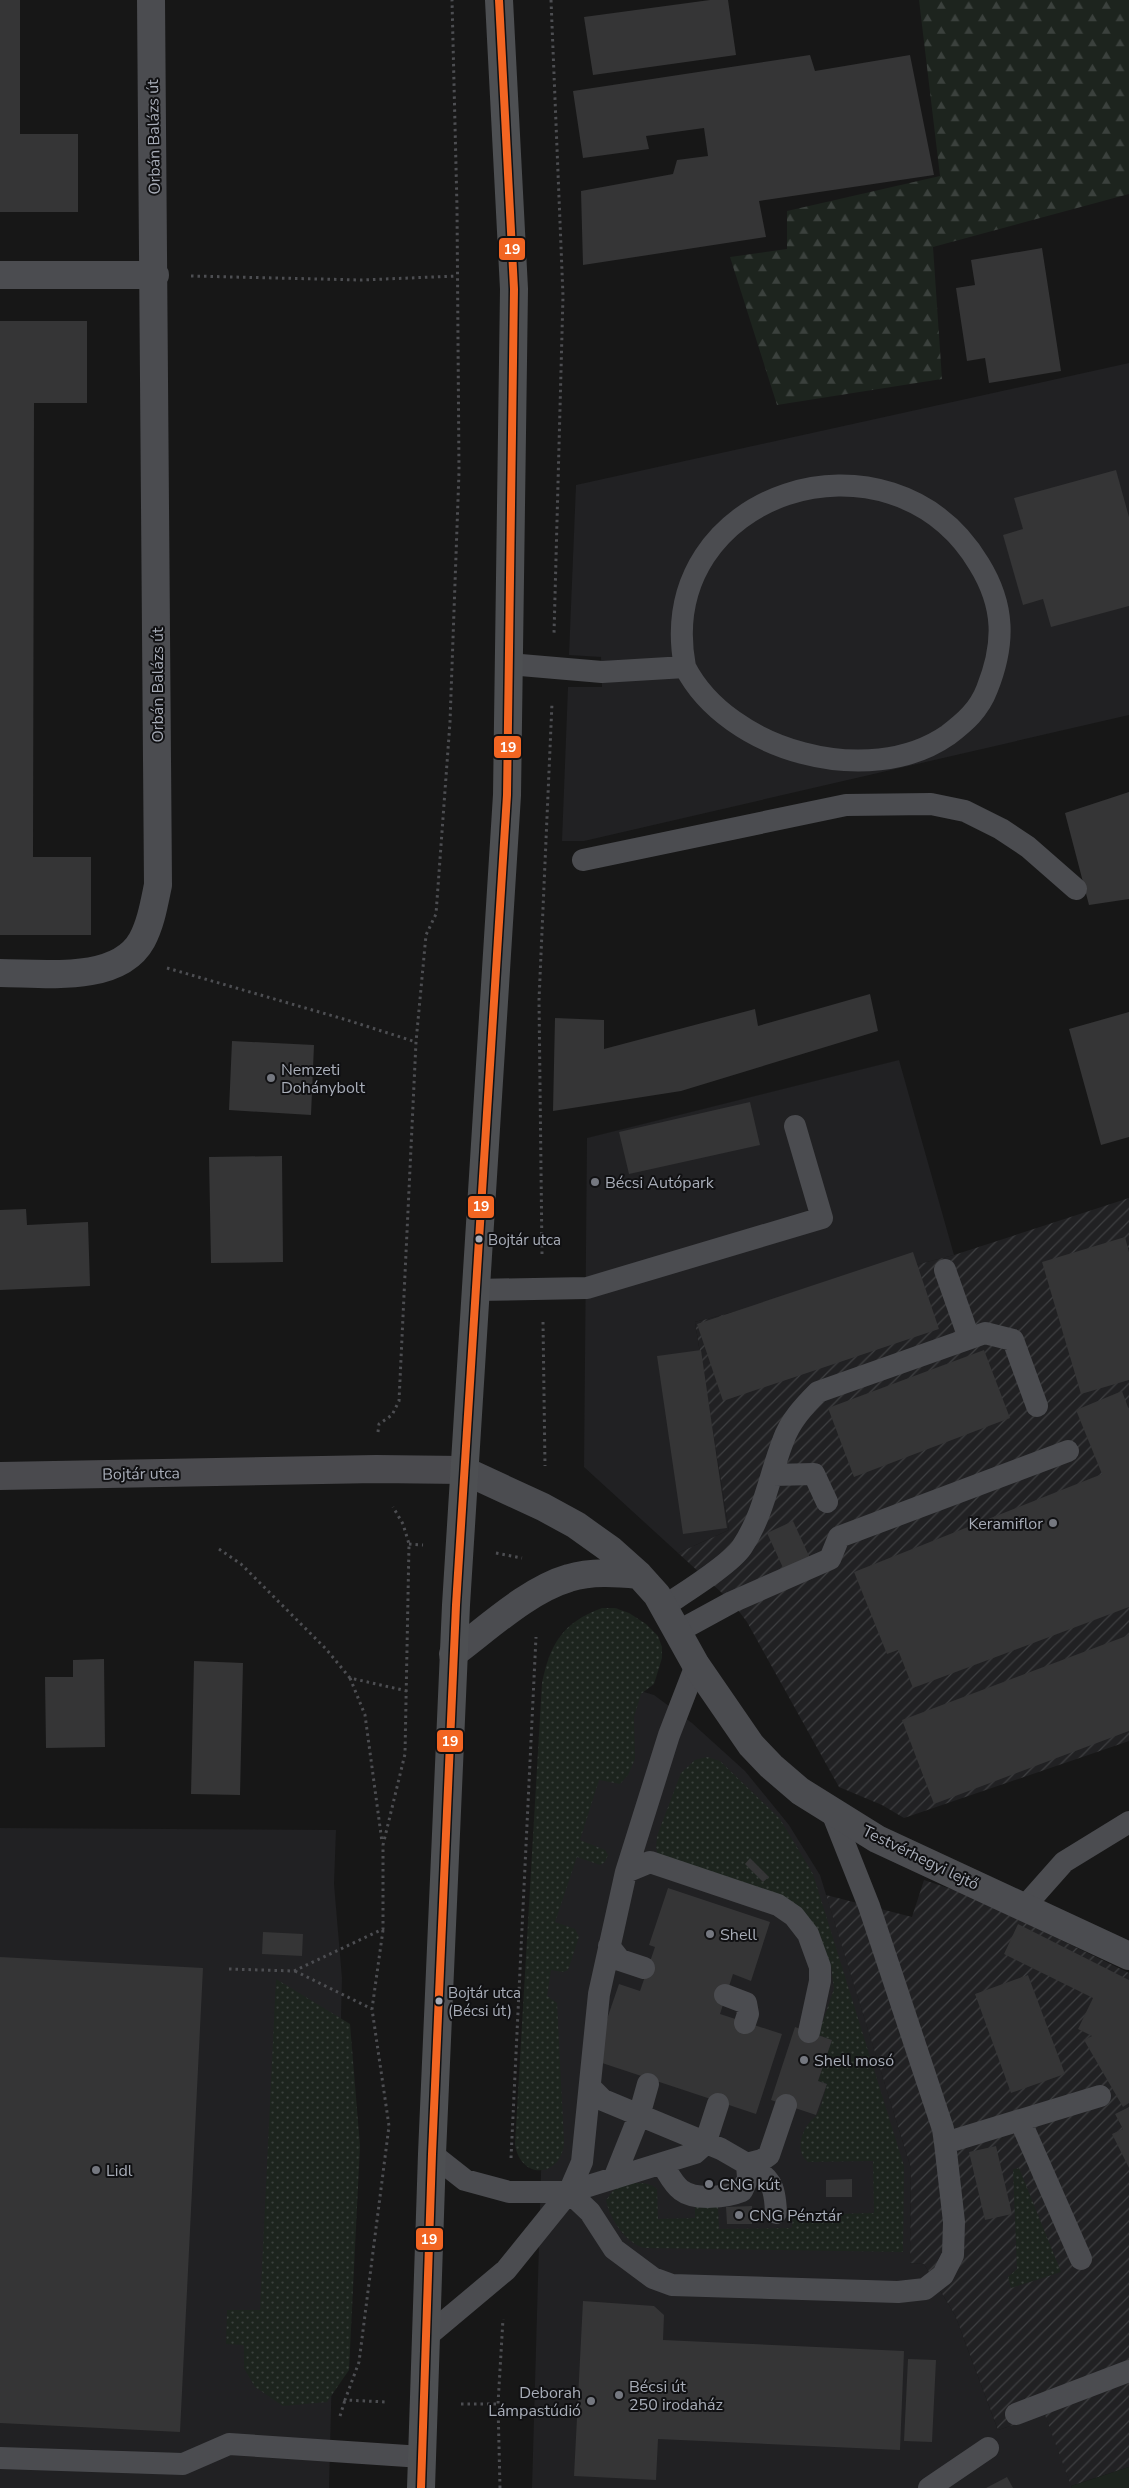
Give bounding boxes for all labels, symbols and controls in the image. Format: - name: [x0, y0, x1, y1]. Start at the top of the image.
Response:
- street label: Orbán Balázs út: [142, 79, 166, 195]
- line badge: 19: [498, 237, 526, 261]
- text: 19: [504, 240, 520, 259]
- street label: Orbán Balázs út: [147, 627, 169, 743]
- line badge: 19: [493, 735, 522, 759]
- text: 19: [500, 738, 516, 757]
- place label: Nemzeti Dohánybolt: [281, 1059, 365, 1099]
- marker: Nemzeti Dohánybolt: [265, 1072, 277, 1084]
- place label: Bécsi Autópark: [605, 1172, 715, 1194]
- marker: Bécsi Autópark: [589, 1176, 601, 1188]
- line badge: 19: [467, 1195, 495, 1219]
- text: 19: [473, 1197, 489, 1216]
- place label: Bojtár utca: [488, 1230, 561, 1250]
- marker: Bojtár utca: [474, 1234, 484, 1244]
- street label: Bojtár utca: [102, 1462, 180, 1486]
- place label: Keramiflor: [969, 1513, 1043, 1535]
- marker: Keramiflor: [1047, 1517, 1059, 1529]
- line badge: 19: [436, 1729, 464, 1753]
- text: 19: [442, 1732, 458, 1751]
- street label: Testvérhegyi lejtő: [859, 1820, 983, 1896]
- place label: Shell: [720, 1924, 757, 1946]
- marker: Shell: [704, 1928, 716, 1940]
- place label: Bojtár utca (Bécsi út): [448, 1983, 521, 2021]
- marker: Bojtár utca (Bécsi út): [434, 1996, 444, 2006]
- place label: Shell mosó: [814, 2050, 894, 2072]
- marker: Shell mosó: [798, 2054, 810, 2066]
- place label: Lidl: [106, 2160, 133, 2182]
- marker: Lidl: [90, 2164, 102, 2176]
- place label: CNG kút: [719, 2174, 780, 2196]
- marker: CNG kút: [703, 2178, 715, 2190]
- place label: CNG Pénztár: [749, 2205, 842, 2227]
- marker: CNG Pénztár: [733, 2209, 745, 2221]
- line badge: 19: [415, 2227, 444, 2251]
- text: 19: [421, 2230, 437, 2249]
- place label: Bécsi út 250 irodaház: [629, 2376, 723, 2416]
- place label: Deborah Lámpastúdió: [488, 2382, 581, 2422]
- marker: Bécsi út 250 irodaház: [613, 2389, 625, 2401]
- marker: Deborah Lámpastúdió: [585, 2395, 597, 2407]

